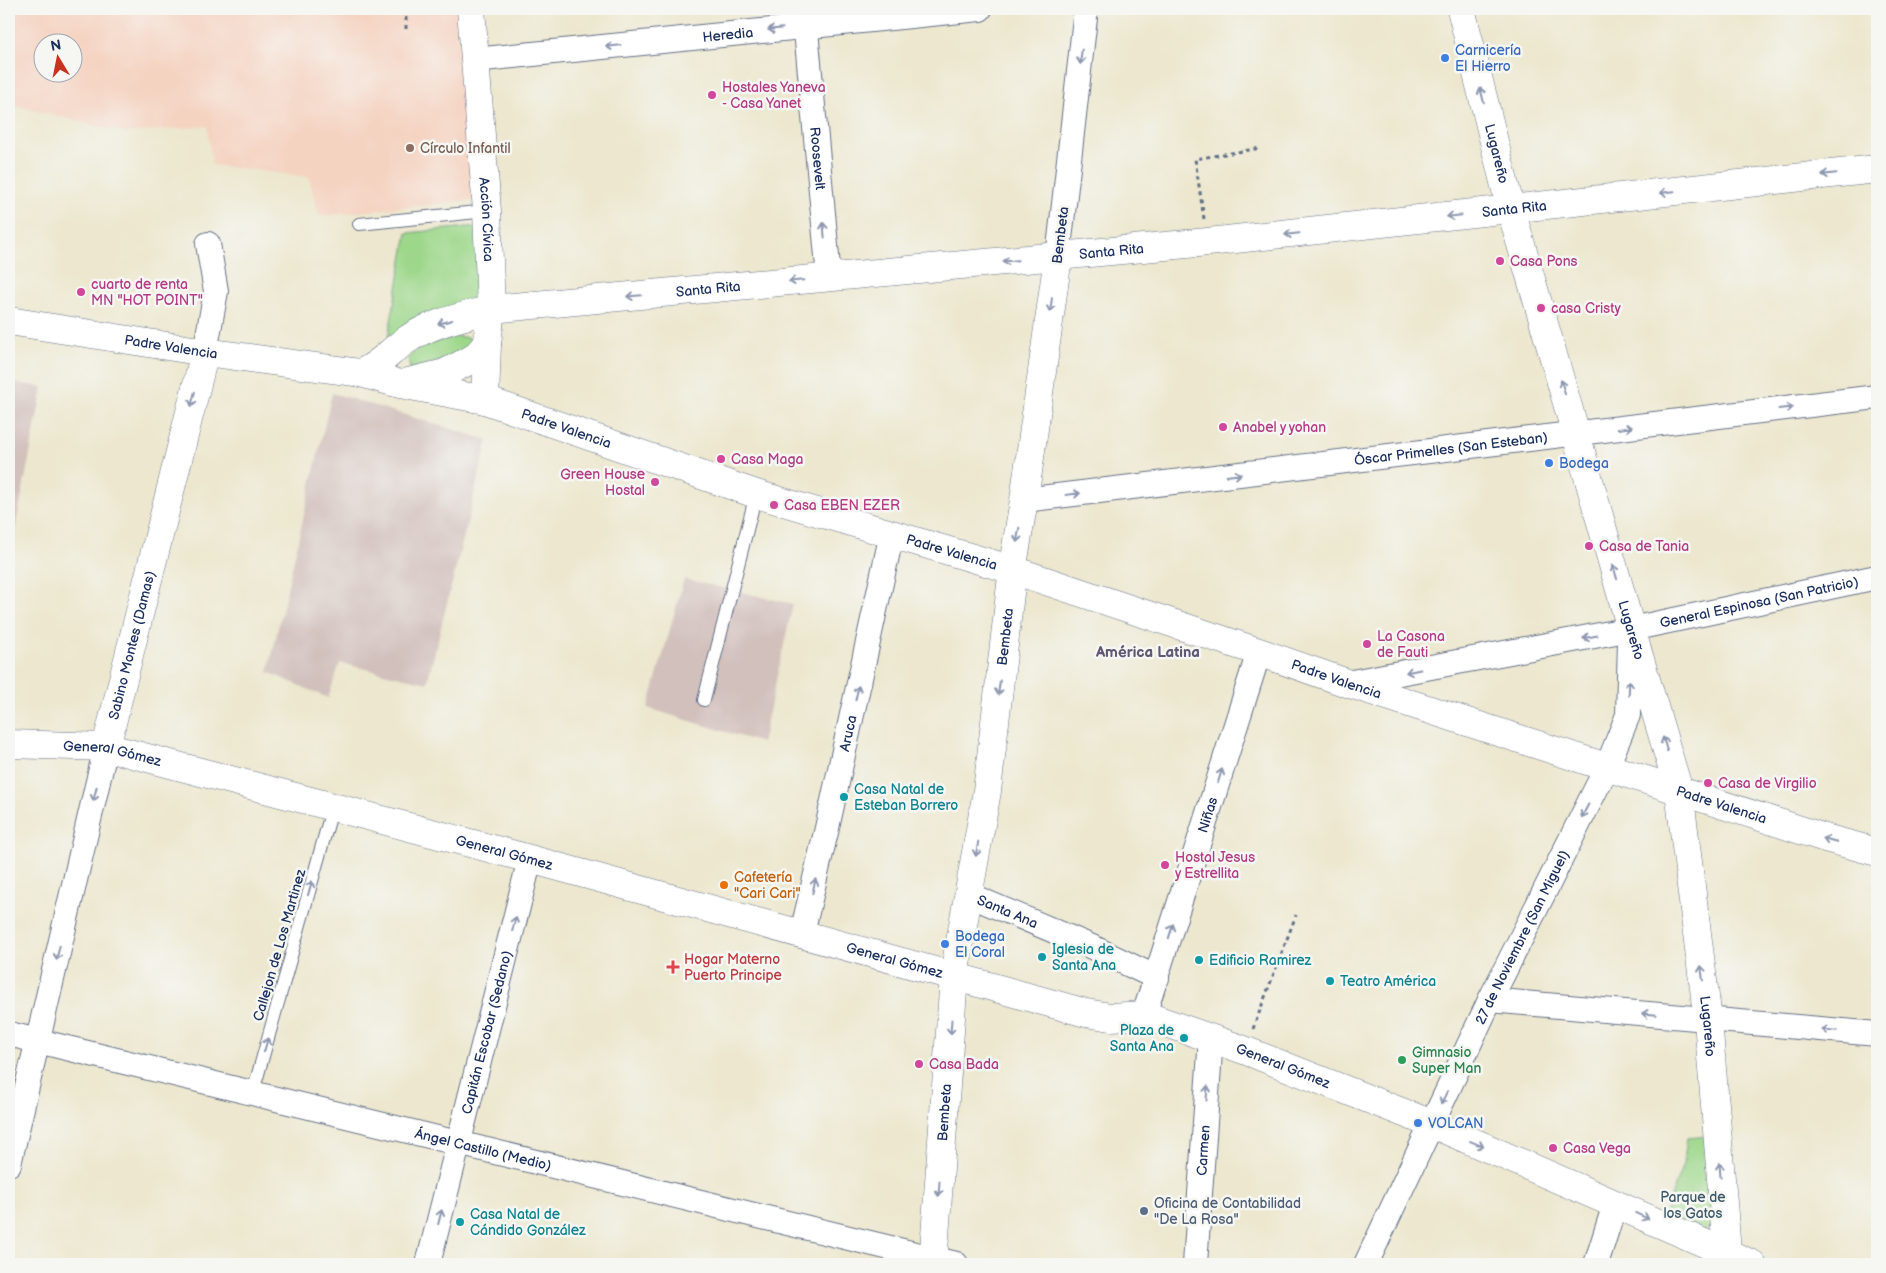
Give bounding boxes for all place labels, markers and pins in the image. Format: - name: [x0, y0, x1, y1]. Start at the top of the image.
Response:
- place label: Carnicería El Hierro: [1455, 42, 1521, 75]
- marker: Carnicería El Hierro: [1439, 52, 1451, 64]
- place label: Hostales Yaneva - Casa Yanet: [722, 79, 826, 112]
- marker: Hostales Yaneva - Casa Yanet: [706, 89, 718, 101]
- place label: Círculo Infantil: [420, 140, 511, 157]
- marker: Círculo Infantil: [404, 142, 416, 154]
- place label: Casa Pons: [1510, 253, 1578, 270]
- marker: Casa Pons: [1494, 255, 1506, 267]
- place label: cuarto de renta MN "HOT POINT": [91, 276, 203, 309]
- marker: cuarto de renta MN "HOT POINT": [75, 286, 87, 298]
- place label: casa Cristy: [1551, 300, 1622, 317]
- marker: casa Cristy: [1535, 302, 1547, 314]
- place label: Anabel y yohan: [1233, 419, 1326, 436]
- marker: Anabel y yohan: [1217, 421, 1229, 433]
- place label: Casa Maga: [731, 451, 804, 468]
- marker: Casa Maga: [715, 453, 727, 465]
- place label: Bodega: [1559, 455, 1609, 472]
- marker: Bodega: [1543, 457, 1555, 469]
- place label: Green House Hostal: [560, 466, 645, 499]
- marker: Green House Hostal: [649, 476, 661, 488]
- place label: Casa EBEN EZER: [784, 497, 900, 514]
- marker: Casa EBEN EZER: [768, 499, 780, 511]
- place label: Casa de Tania: [1599, 538, 1689, 555]
- marker: Casa de Tania: [1583, 540, 1595, 552]
- place label: La Casona de Fauti: [1377, 628, 1445, 661]
- marker: La Casona de Fauti: [1361, 638, 1373, 650]
- place label: Casa de Virgilio: [1718, 775, 1817, 792]
- marker: Casa de Virgilio: [1702, 777, 1714, 789]
- place label: Casa Natal de Esteban Borrero: [854, 781, 958, 814]
- marker: Casa Natal de Esteban Borrero: [838, 791, 850, 803]
- place label: Hostal Jesus y Estrellita: [1174, 849, 1255, 882]
- marker: Hostal Jesus y Estrellita: [1159, 859, 1171, 871]
- place label: Cafetería "Cari Cari": [734, 869, 801, 902]
- marker: Cafetería "Cari Cari": [718, 879, 730, 891]
- place label: Bodega El Coral: [955, 928, 1005, 961]
- marker: Bodega El Coral: [939, 938, 951, 950]
- place label: Iglesia de Santa Ana: [1052, 941, 1116, 974]
- place label: Hogar Materno Puerto Principe: [684, 951, 782, 984]
- marker: Iglesia de Santa Ana: [1036, 951, 1048, 963]
- place label: Edificio Ramirez: [1209, 952, 1312, 969]
- marker: Edificio Ramirez: [1193, 954, 1205, 966]
- marker: Hogar Materno Puerto Principe: [666, 960, 680, 974]
- place label: Teatro América: [1340, 973, 1436, 990]
- marker: Teatro América: [1324, 975, 1336, 987]
- place label: Plaza de Santa Ana: [1110, 1022, 1174, 1055]
- marker: Plaza de Santa Ana: [1178, 1032, 1190, 1044]
- place label: Gimnasio Super Man: [1412, 1044, 1482, 1077]
- marker: Gimnasio Super Man: [1396, 1054, 1408, 1066]
- place label: Casa Bada: [929, 1056, 999, 1073]
- marker: Casa Bada: [913, 1058, 925, 1070]
- place label: VOLCAN: [1428, 1115, 1484, 1132]
- marker: VOLCAN: [1412, 1117, 1424, 1129]
- place label: Casa Vega: [1563, 1140, 1631, 1157]
- marker: Casa Vega: [1547, 1142, 1559, 1154]
- place label: Oficina de Contabilidad "De La Rosa": [1154, 1195, 1301, 1228]
- marker: Oficina de Contabilidad "De La Rosa": [1138, 1205, 1150, 1217]
- place label: Casa Natal de Cándido González: [470, 1206, 586, 1239]
- marker: Casa Natal de Cándido González: [454, 1216, 466, 1228]

